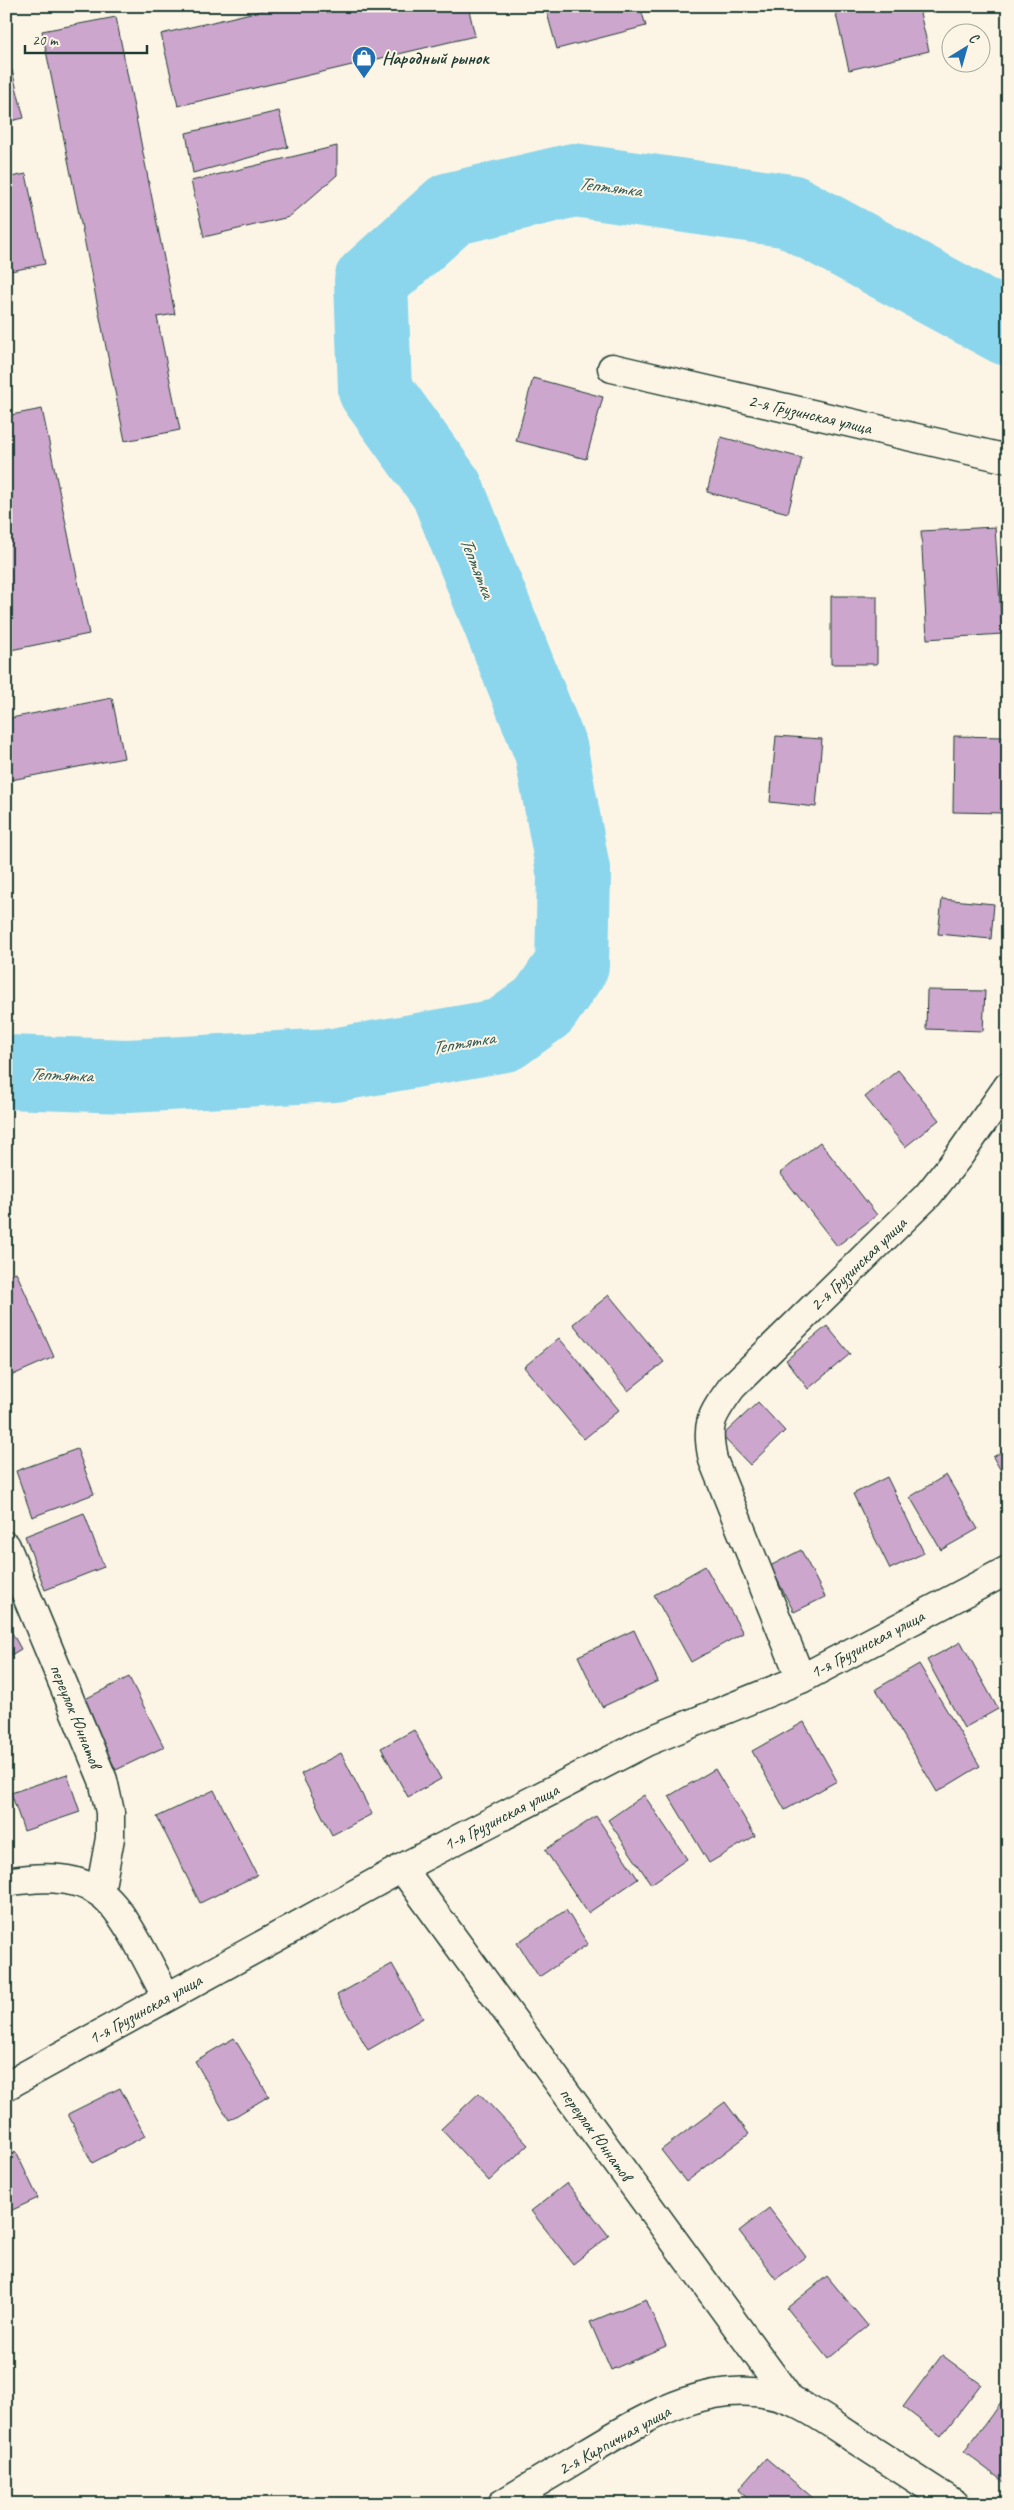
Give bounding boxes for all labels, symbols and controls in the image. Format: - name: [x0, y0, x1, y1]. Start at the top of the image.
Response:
- scale bar: [25, 22, 148, 54]
- north arrow: [942, 22, 992, 72]
- text: С: [966, 29, 983, 48]
- text: 20 m: [32, 31, 59, 50]
- shop icon: Народный рынок: [351, 45, 377, 79]
- place label: Народный рынок: [382, 47, 490, 69]
- water label: Тептятка: [577, 171, 645, 203]
- street label: 2-я Грузинская улица: [746, 389, 876, 440]
- water label: Тептятка: [454, 534, 501, 603]
- water label: Тептятка: [430, 1025, 499, 1060]
- water label: Тептятка: [29, 1062, 95, 1088]
- street label: 2-я Грузинская улица: [805, 1211, 913, 1316]
- street label: 1-я Грузинская улица: [806, 1604, 930, 1684]
- street label: переулок Юннатов: [45, 1661, 108, 1774]
- street label: 1-я Грузинская улица: [440, 1778, 564, 1856]
- street label: 1-я Грузинская улица: [85, 1968, 207, 2050]
- street label: переулок Юннатов: [555, 2083, 639, 2187]
- street label: 2-я Кирпичная улица: [554, 2399, 676, 2480]

